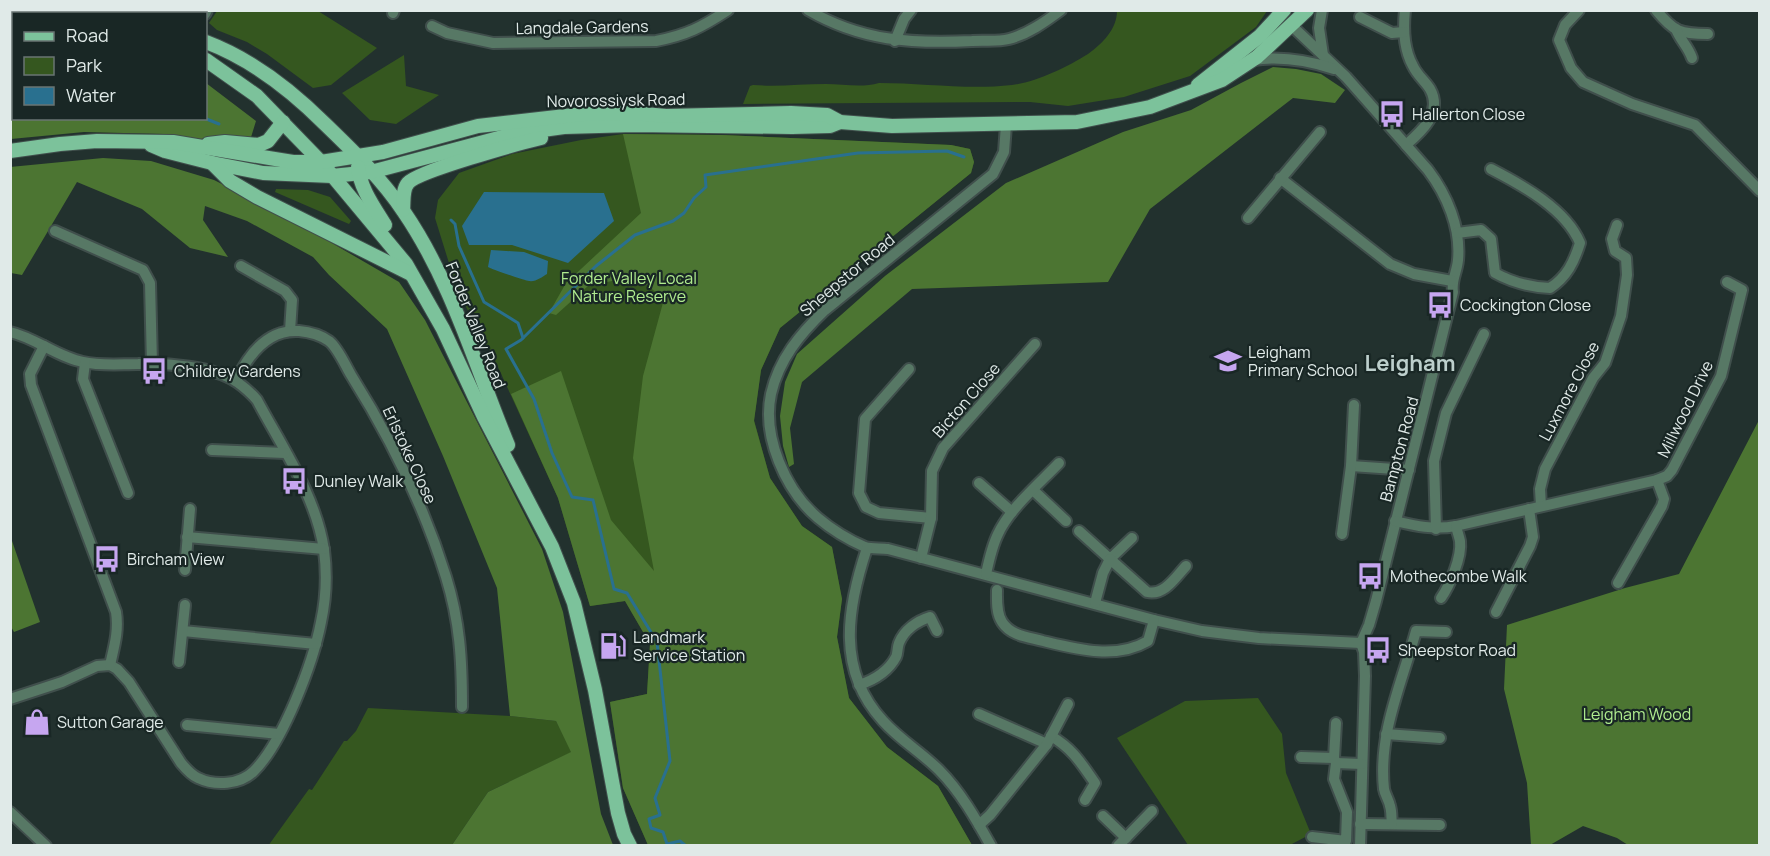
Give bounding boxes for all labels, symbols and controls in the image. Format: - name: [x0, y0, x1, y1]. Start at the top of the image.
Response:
- legend: [12, 12, 207, 120]
- street label: Langdale Gardens: [515, 15, 649, 39]
- text: Road: [66, 23, 109, 47]
- text: Park: [66, 53, 103, 77]
- text: Water: [66, 83, 116, 107]
- street label: Novorossiysk Road: [546, 88, 686, 112]
- bus stop icon: Hallerton Close: [1377, 99, 1407, 129]
- place label: Hallerton Close: [1412, 103, 1525, 125]
- street label: Sheepstor Road: [795, 229, 899, 321]
- street label: Forder Valley Road: [441, 258, 511, 392]
- park label: Forder Valley Local Nature Reserve: [561, 267, 697, 307]
- bus stop icon: Cockington Close: [1425, 290, 1455, 320]
- place label: Cockington Close: [1460, 294, 1591, 316]
- street label: Luxmore Close: [1534, 337, 1604, 445]
- place label: Leigham Primary School: [1248, 341, 1358, 381]
- school or university icon: Leigham Primary School: [1213, 346, 1243, 376]
- district label: Leigham: [1365, 348, 1455, 378]
- bus stop icon: Childrey Gardens: [139, 356, 169, 386]
- street label: Millwood Drive: [1652, 357, 1718, 461]
- street label: Bicton Close: [927, 358, 1005, 442]
- place label: Childrey Gardens: [174, 360, 301, 382]
- street label: Bampton Road: [1374, 394, 1424, 504]
- street label: Erlstoke Close: [378, 403, 442, 507]
- bus stop icon: Dunley Walk: [279, 466, 309, 496]
- place label: Dunley Walk: [314, 470, 404, 492]
- bus stop icon: Bircham View: [92, 544, 122, 574]
- place label: Bircham View: [127, 548, 225, 570]
- bus stop icon: Mothecombe Walk: [1355, 561, 1385, 591]
- place label: Mothecombe Walk: [1390, 565, 1528, 587]
- place label: Landmark Service Station: [633, 626, 745, 666]
- fuel station icon: Landmark Service Station: [598, 631, 628, 661]
- bus stop icon: Sheepstor Road: [1363, 635, 1393, 665]
- place label: Sheepstor Road: [1398, 639, 1516, 661]
- park label: Leigham Wood: [1583, 703, 1691, 725]
- shop icon: Sutton Garage: [22, 707, 52, 737]
- place label: Sutton Garage: [57, 711, 164, 733]

